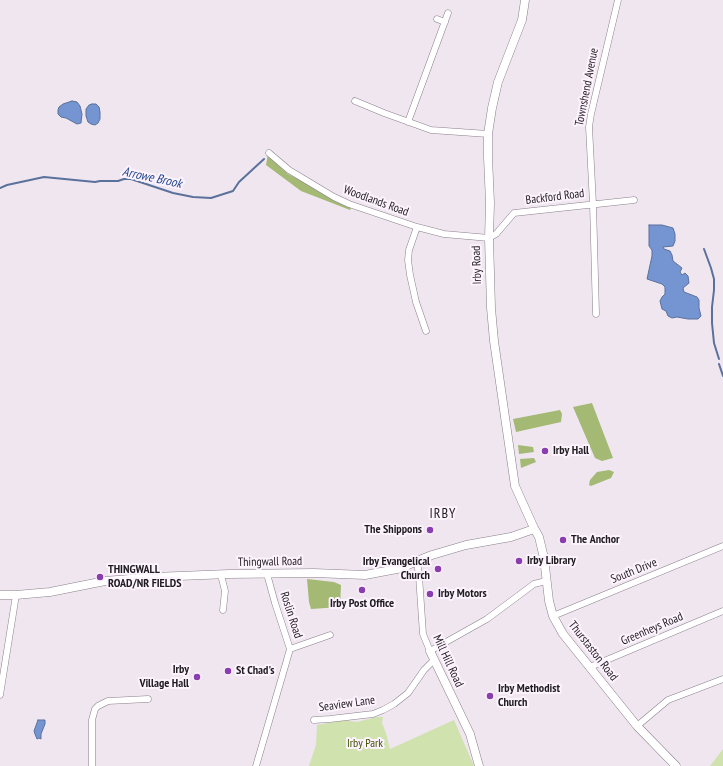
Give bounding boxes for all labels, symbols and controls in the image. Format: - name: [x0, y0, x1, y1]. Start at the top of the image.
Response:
- street label: Townshend Avenue: [572, 47, 602, 127]
- water label: Arrowe Brook: [121, 164, 183, 192]
- street label: Woodlands Road: [341, 183, 411, 219]
- street label: Backford Road: [525, 186, 585, 208]
- street label: Irby Road: [469, 245, 485, 285]
- place label: Irby Hall: [553, 444, 589, 458]
- marker: Irby Hall: [540, 446, 550, 456]
- district label: IRBY: [430, 506, 456, 522]
- place label: The Shippons: [364, 523, 422, 537]
- marker: The Shippons: [425, 525, 435, 535]
- place label: The Anchor: [571, 533, 620, 547]
- marker: The Anchor: [558, 535, 568, 545]
- street label: Thingwall Road: [238, 554, 302, 570]
- place label: Irby Library: [527, 554, 576, 568]
- place label: Irby Evangelical Church: [363, 555, 430, 583]
- street label: South Drive: [609, 555, 659, 587]
- marker: Irby Library: [514, 556, 524, 566]
- place label: THINGWALL ROAD/NR FIELDS: [108, 563, 181, 591]
- marker: Irby Evangelical Church: [433, 564, 443, 574]
- marker: THINGWALL ROAD/NR FIELDS: [95, 572, 105, 582]
- marker: Irby Post Office: [357, 585, 367, 595]
- place label: Irby Motors: [438, 587, 487, 601]
- marker: Irby Motors: [425, 589, 435, 599]
- street label: Roslin Road: [277, 590, 305, 640]
- place label: Irby Post Office: [330, 597, 394, 611]
- street label: Greenheys Road: [619, 609, 685, 649]
- street label: Thurstaston Road: [565, 618, 621, 684]
- street label: Mill Hill Road: [430, 633, 466, 689]
- place label: Irby Village Hall: [139, 663, 189, 691]
- place label: St Chad's: [236, 664, 274, 678]
- marker: St Chad's: [223, 666, 233, 676]
- marker: Irby Village Hall: [192, 672, 202, 682]
- place label: Irby Methodist Church: [498, 682, 560, 710]
- marker: Irby Methodist Church: [485, 691, 495, 701]
- street label: Seaview Lane: [318, 693, 376, 715]
- park label: Irby Park: [347, 737, 383, 751]

